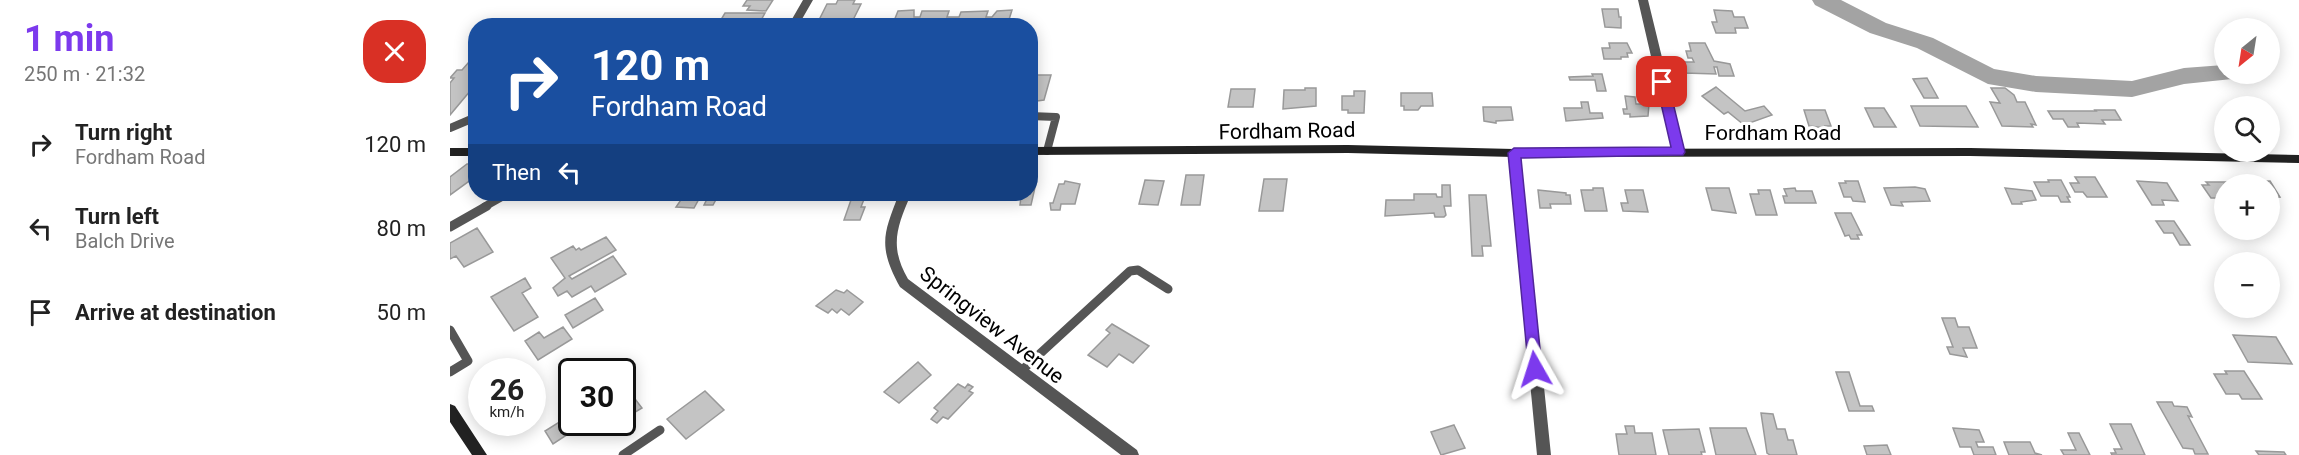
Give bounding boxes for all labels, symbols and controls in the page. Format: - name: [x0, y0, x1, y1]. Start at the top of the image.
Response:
- text: 1 min: [24, 18, 115, 60]
- north arrow: [2214, 18, 2280, 84]
- map controls: [2214, 18, 2280, 318]
- button: close: [363, 20, 426, 83]
- text: 120 m: [591, 41, 710, 90]
- icon: right: [492, 42, 570, 120]
- pin: [1636, 56, 1687, 107]
- text: 250 m · 21:32: [24, 62, 145, 86]
- icon: arrive: [1645, 65, 1678, 98]
- text: Fordham Road: [591, 91, 767, 123]
- button: search: [2214, 96, 2280, 162]
- street label: Fordham Road: [1218, 118, 1356, 144]
- text: Turn right: [75, 120, 172, 145]
- street label: Fordham Road: [1705, 121, 1841, 145]
- icon: right: [24, 128, 57, 161]
- text: 120 m: [364, 132, 426, 157]
- text: Fordham Road: [75, 145, 205, 169]
- icon: left: [553, 156, 586, 189]
- text: Then: [492, 160, 541, 185]
- button: +: [2214, 174, 2280, 240]
- text: Turn left: [75, 204, 159, 229]
- icon: left: [24, 212, 57, 245]
- text: 80 m: [377, 216, 426, 241]
- text: Balch Drive: [75, 229, 175, 253]
- button: −: [2214, 252, 2280, 318]
- street label: Springview Avenue: [915, 261, 1069, 389]
- icon: arrive: [24, 296, 57, 329]
- text: Arrive at destination: [75, 300, 276, 325]
- text: 50 m: [377, 300, 426, 325]
- position arrow: [1503, 337, 1567, 401]
- speed limit sign: 30: [558, 358, 636, 436]
- text: 26: [490, 372, 524, 407]
- text: km/h: [489, 403, 525, 421]

